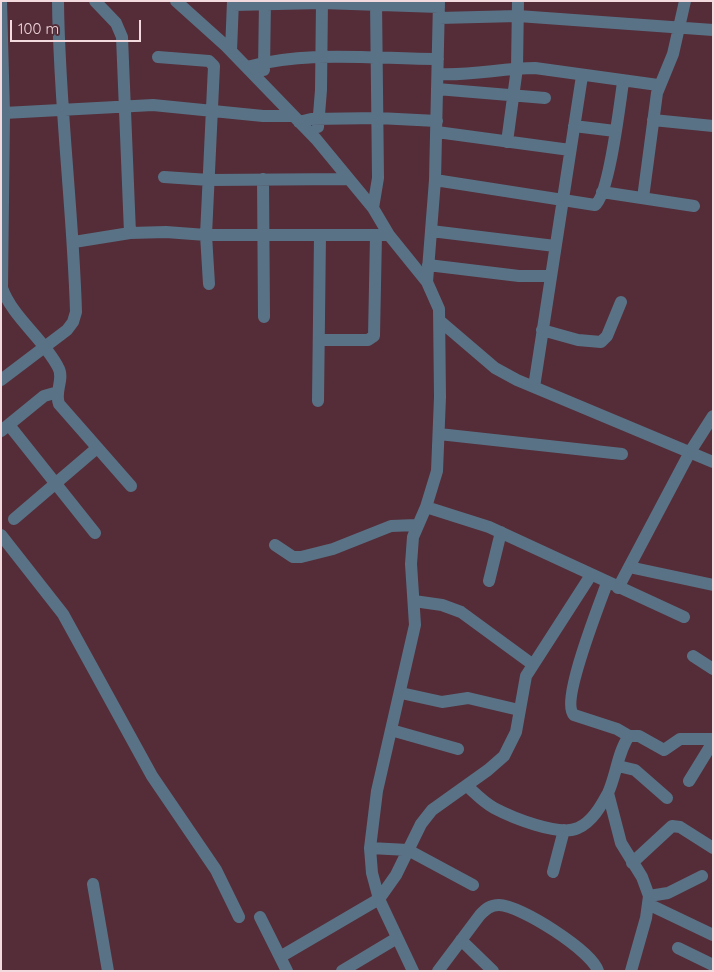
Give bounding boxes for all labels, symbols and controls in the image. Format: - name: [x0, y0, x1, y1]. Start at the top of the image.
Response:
- scale bar: [12, 10, 144, 42]
- text: 100 m: [18, 19, 59, 38]

